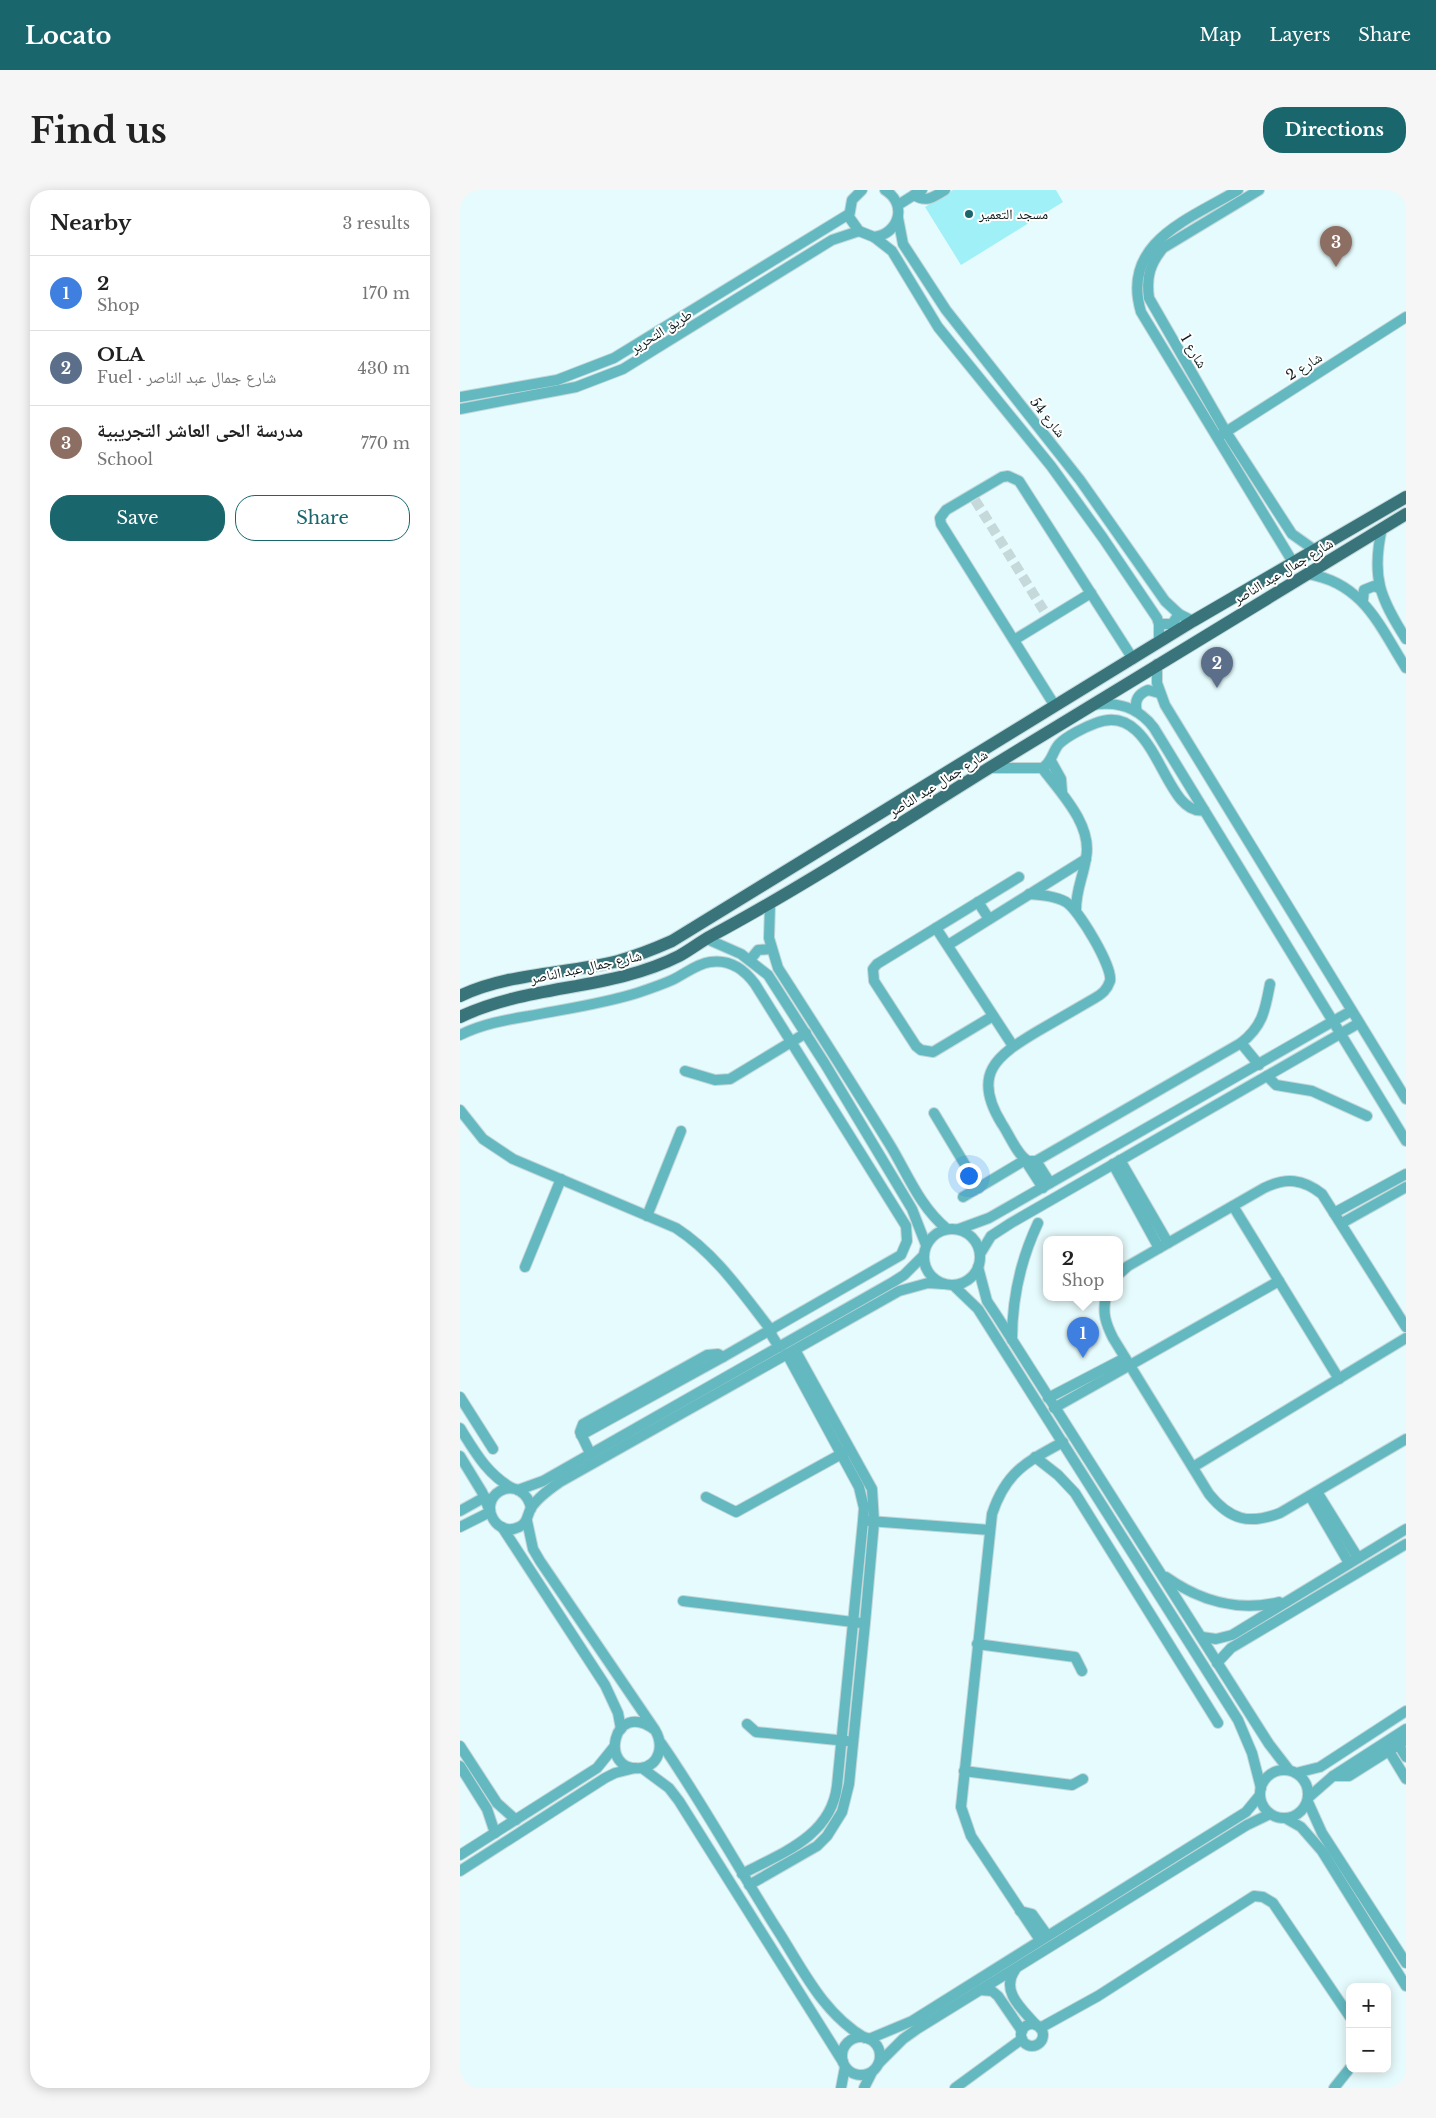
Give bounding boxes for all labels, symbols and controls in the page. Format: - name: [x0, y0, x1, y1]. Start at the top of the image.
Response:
- text: Locato: [25, 21, 111, 50]
- text: Map: [1200, 24, 1241, 46]
- text: Layers: [1269, 24, 1330, 46]
- text: Share: [1358, 24, 1411, 46]
- button: Directions: [1263, 107, 1406, 153]
- text: Find us: [30, 109, 167, 152]
- place label: مسجد التعمير: [978, 205, 1048, 223]
- marker: مسجد التعمير: [963, 208, 975, 220]
- text: Nearby: [50, 210, 131, 236]
- text: 3 results: [342, 213, 410, 233]
- pin: 3: [1320, 226, 1352, 267]
- text: 2: [97, 272, 109, 295]
- text: 1: [63, 283, 69, 303]
- text: 170 m: [362, 283, 410, 303]
- text: Shop: [97, 295, 140, 315]
- street label: طريق التحرير: [626, 305, 696, 358]
- street label: شارع 1: [1176, 331, 1211, 372]
- text: OLA: [97, 343, 144, 366]
- street label: شارع 2: [1283, 348, 1326, 385]
- text: 2: [61, 358, 71, 378]
- text: 430 m: [358, 358, 410, 378]
- text: Fuel · شارع جمال عبد الناصر: [97, 367, 276, 387]
- street label: شارع 54: [1026, 393, 1070, 441]
- text: مدرسة الحى العاشر التجريبية: [97, 419, 303, 442]
- text: 3: [61, 433, 71, 453]
- text: 770 m: [361, 433, 410, 453]
- text: School: [97, 449, 153, 469]
- button: Save: [50, 495, 225, 541]
- button: Share: [235, 495, 410, 541]
- street label: شارع جمال عبد الناصر: [1229, 534, 1337, 609]
- pin: 2: [1201, 647, 1233, 688]
- street label: شارع جمال عبد الناصر: [884, 745, 991, 822]
- street label: شارع جمال عبد الناصر: [528, 946, 644, 989]
- your location: [956, 1163, 982, 1189]
- popup: [1043, 1236, 1123, 1301]
- text: 2: [1062, 1247, 1074, 1270]
- text: Shop: [1062, 1270, 1104, 1290]
- pin: 1: [1067, 1317, 1099, 1358]
- map controls: [1346, 1983, 1391, 2073]
- button: +: [1346, 1983, 1391, 2028]
- button: −: [1346, 2028, 1391, 2073]

